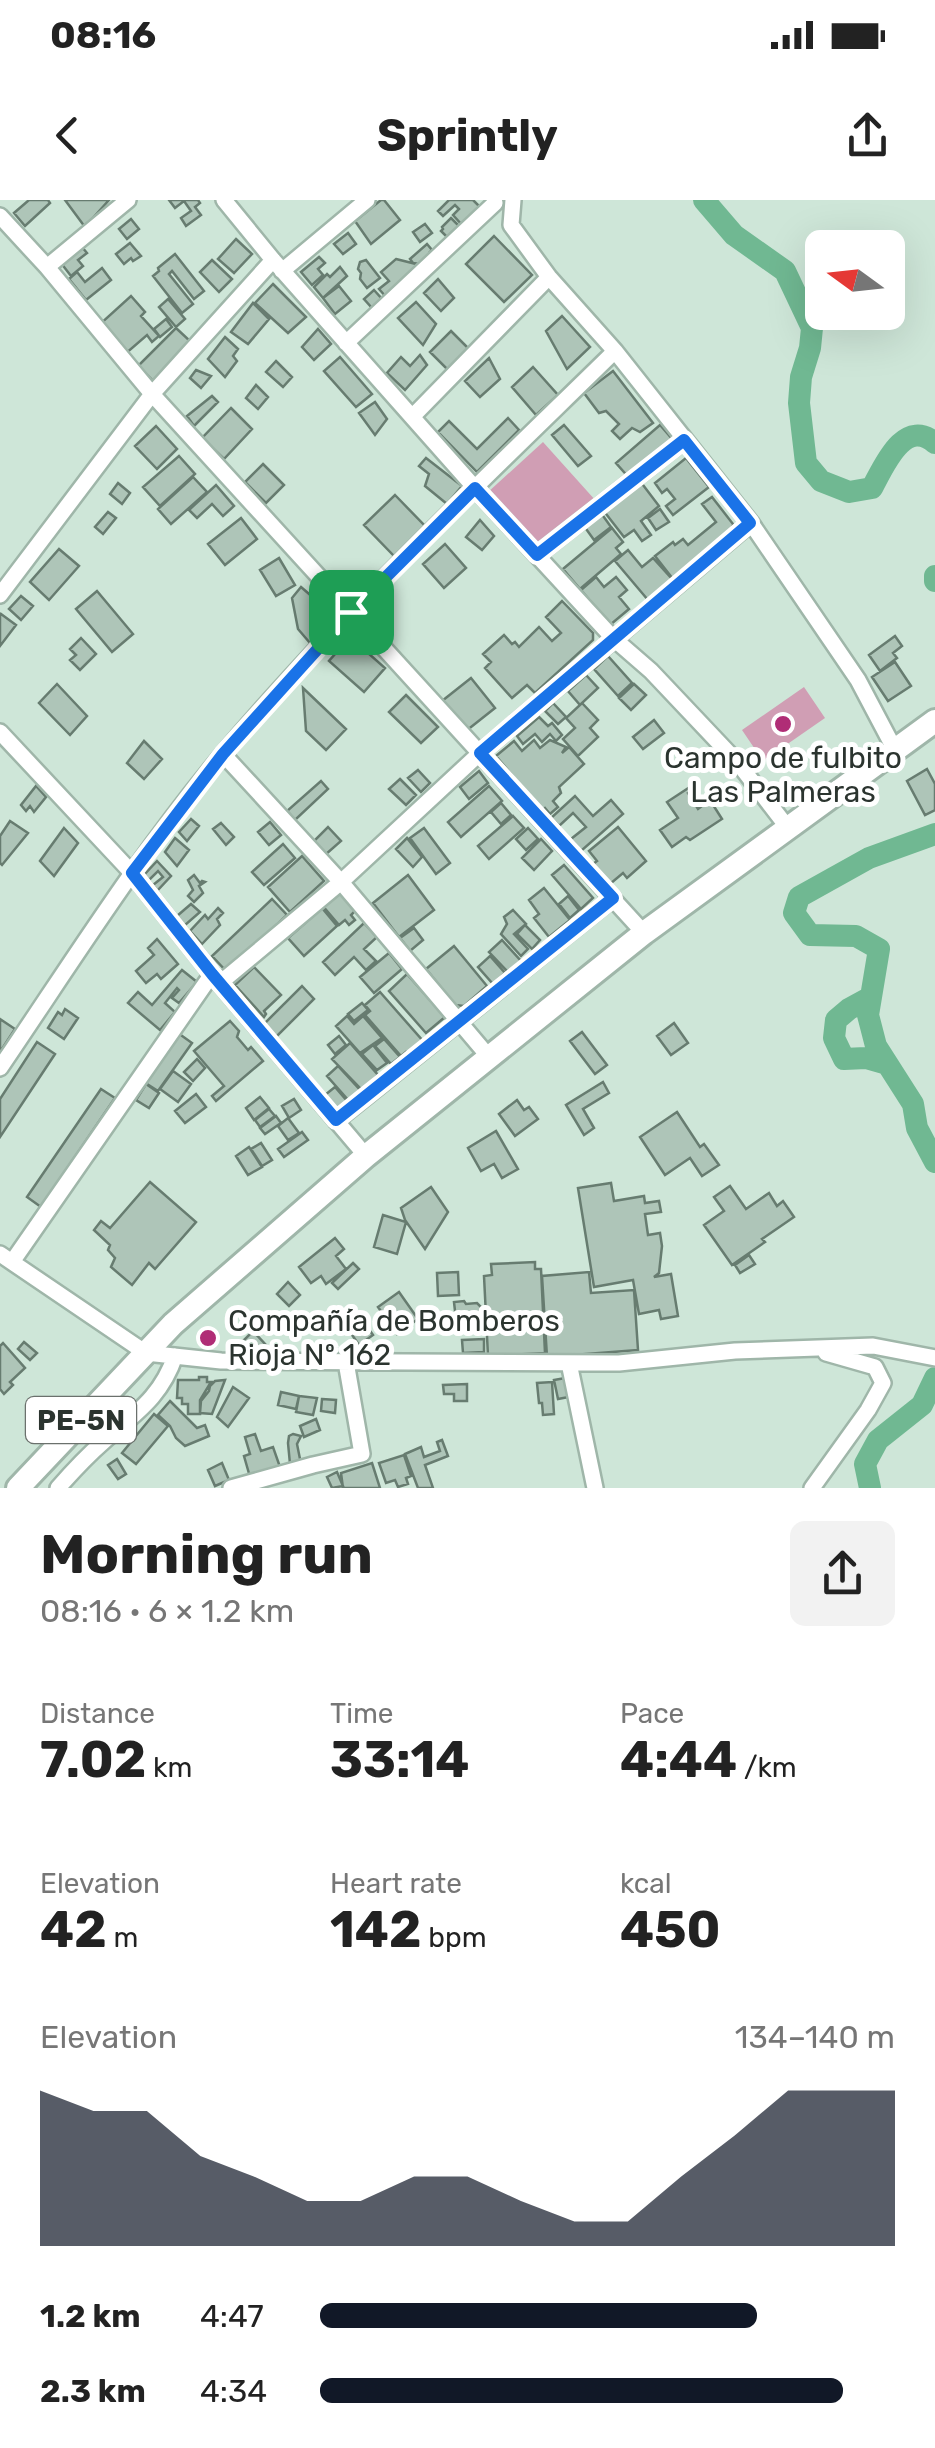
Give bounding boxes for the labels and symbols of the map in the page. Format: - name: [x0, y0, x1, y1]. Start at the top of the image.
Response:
- north arrow: [805, 230, 905, 330]
- pin: [309, 570, 394, 655]
- marker: Campo de fulbito Las Palmeras: [772, 713, 794, 735]
- place label: Campo de fulbito Las Palmeras: [664, 740, 902, 810]
- place label: Compañía de Bomberos Rioja Nº 162: [228, 1303, 560, 1373]
- marker: Compañía de Bomberos Rioja Nº 162: [197, 1327, 219, 1349]
- road number: PE-5N: [26, 1397, 136, 1443]

